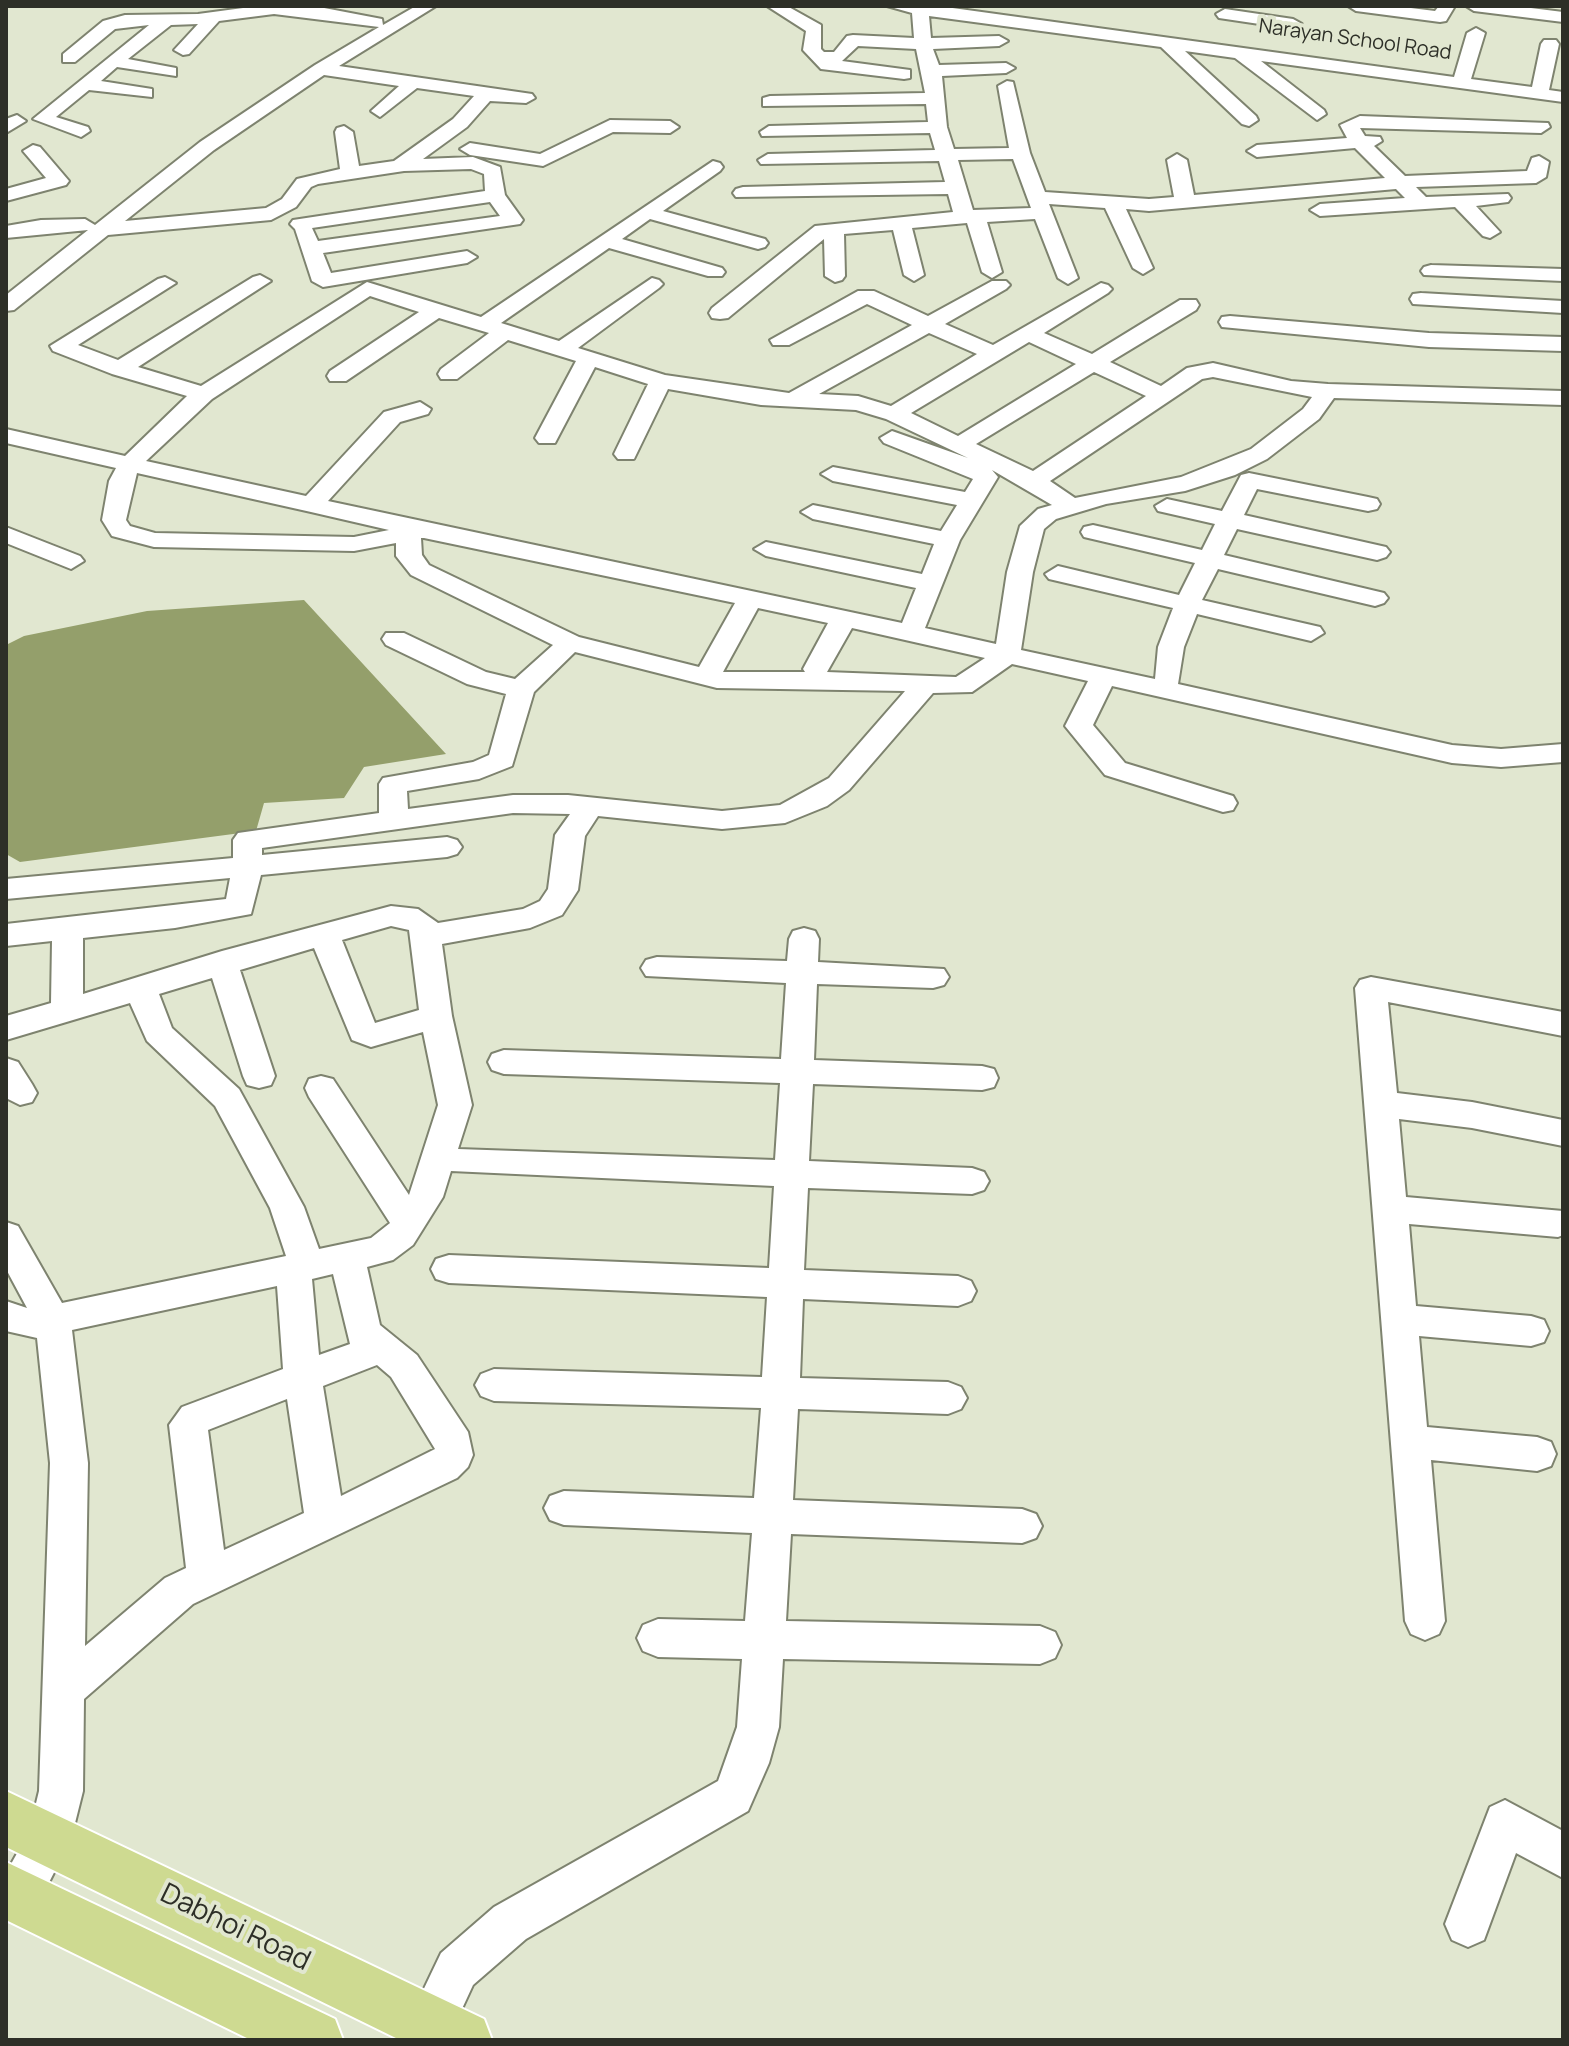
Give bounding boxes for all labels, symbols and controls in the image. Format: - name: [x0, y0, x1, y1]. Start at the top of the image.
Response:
- street label: Narayan School Road: [1257, 15, 1453, 65]
- street label: Dabhoi Road: [155, 1877, 315, 1979]

